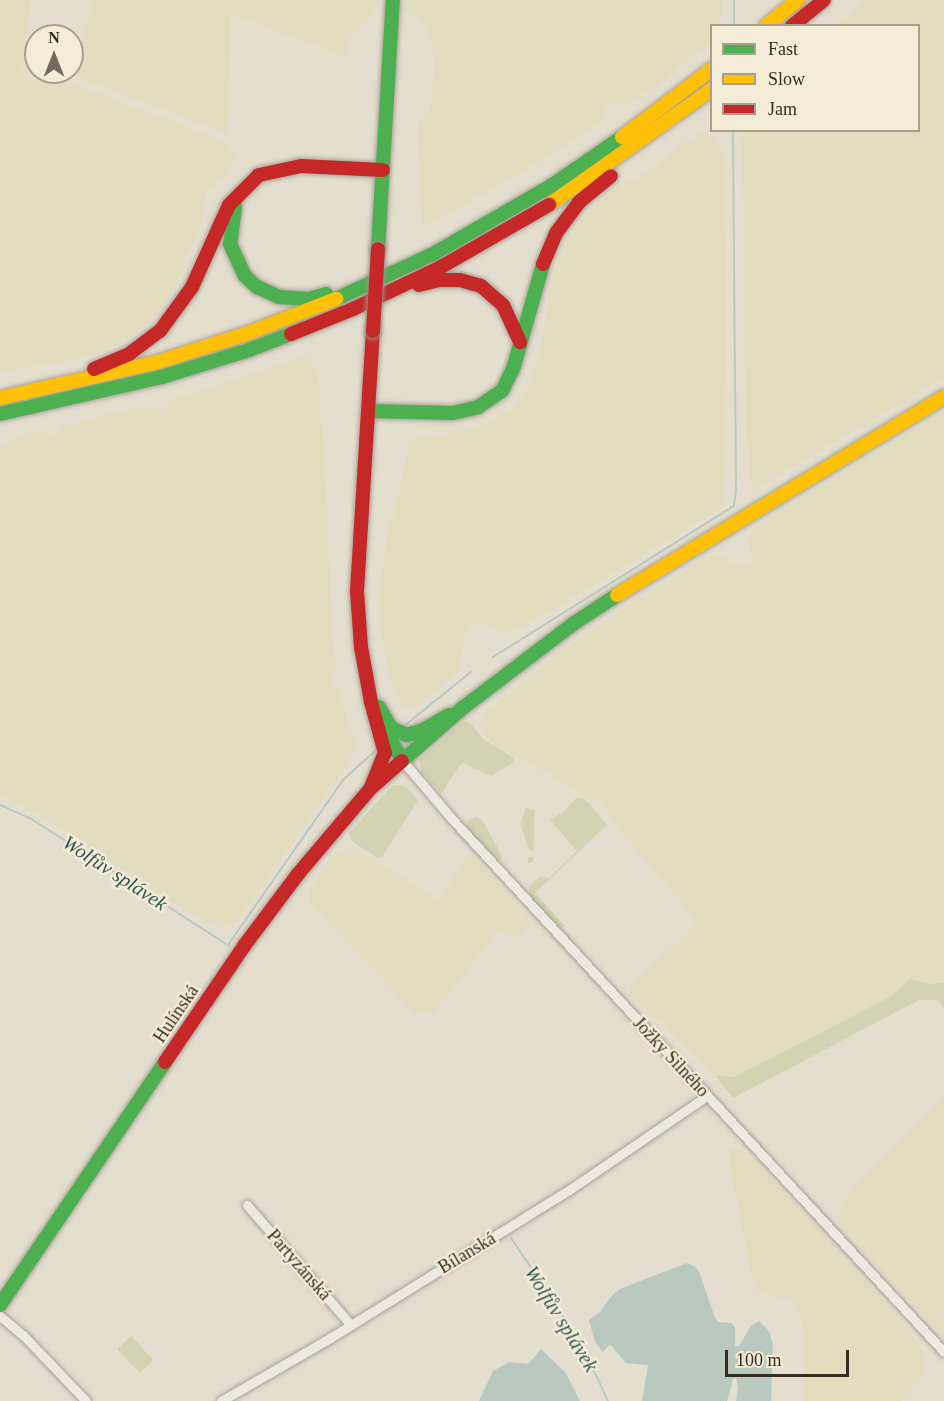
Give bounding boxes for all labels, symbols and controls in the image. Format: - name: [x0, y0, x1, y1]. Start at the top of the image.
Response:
- north arrow: [24, 24, 84, 84]
- legend: [710, 24, 920, 132]
- text: N: [48, 29, 60, 46]
- text: Fast: [768, 39, 798, 59]
- text: Slow: [768, 69, 805, 89]
- text: Jam: [768, 99, 797, 119]
- water label: Wolfův splávek: [58, 830, 172, 916]
- street label: Hulínská: [149, 981, 203, 1047]
- street label: Jožky Silného: [628, 1013, 714, 1101]
- street label: Partyzánská: [262, 1225, 336, 1305]
- street label: Bílanská: [434, 1228, 500, 1278]
- water label: Wolfův splávek: [519, 1262, 603, 1376]
- scale bar: [728, 1338, 852, 1376]
- text: 100 m: [736, 1350, 782, 1370]

